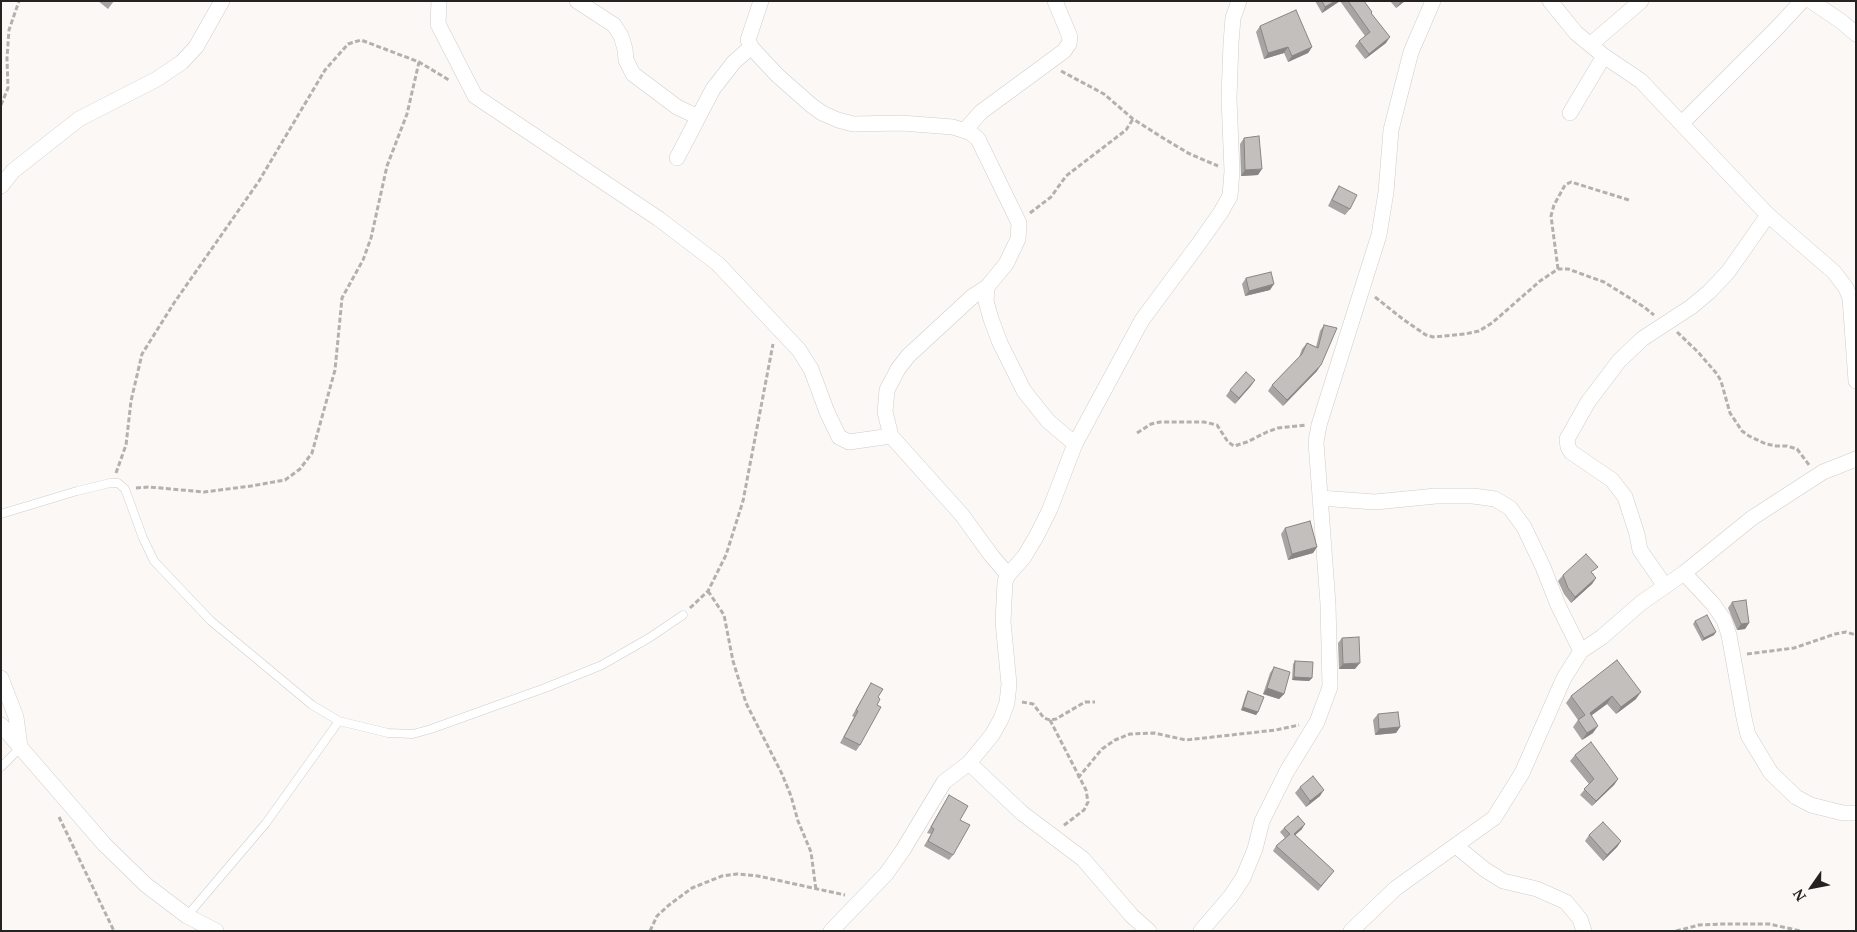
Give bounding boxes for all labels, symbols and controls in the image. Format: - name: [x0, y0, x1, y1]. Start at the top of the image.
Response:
- north arrow: [1787, 862, 1837, 912]
- text: N: [1788, 886, 1810, 905]

